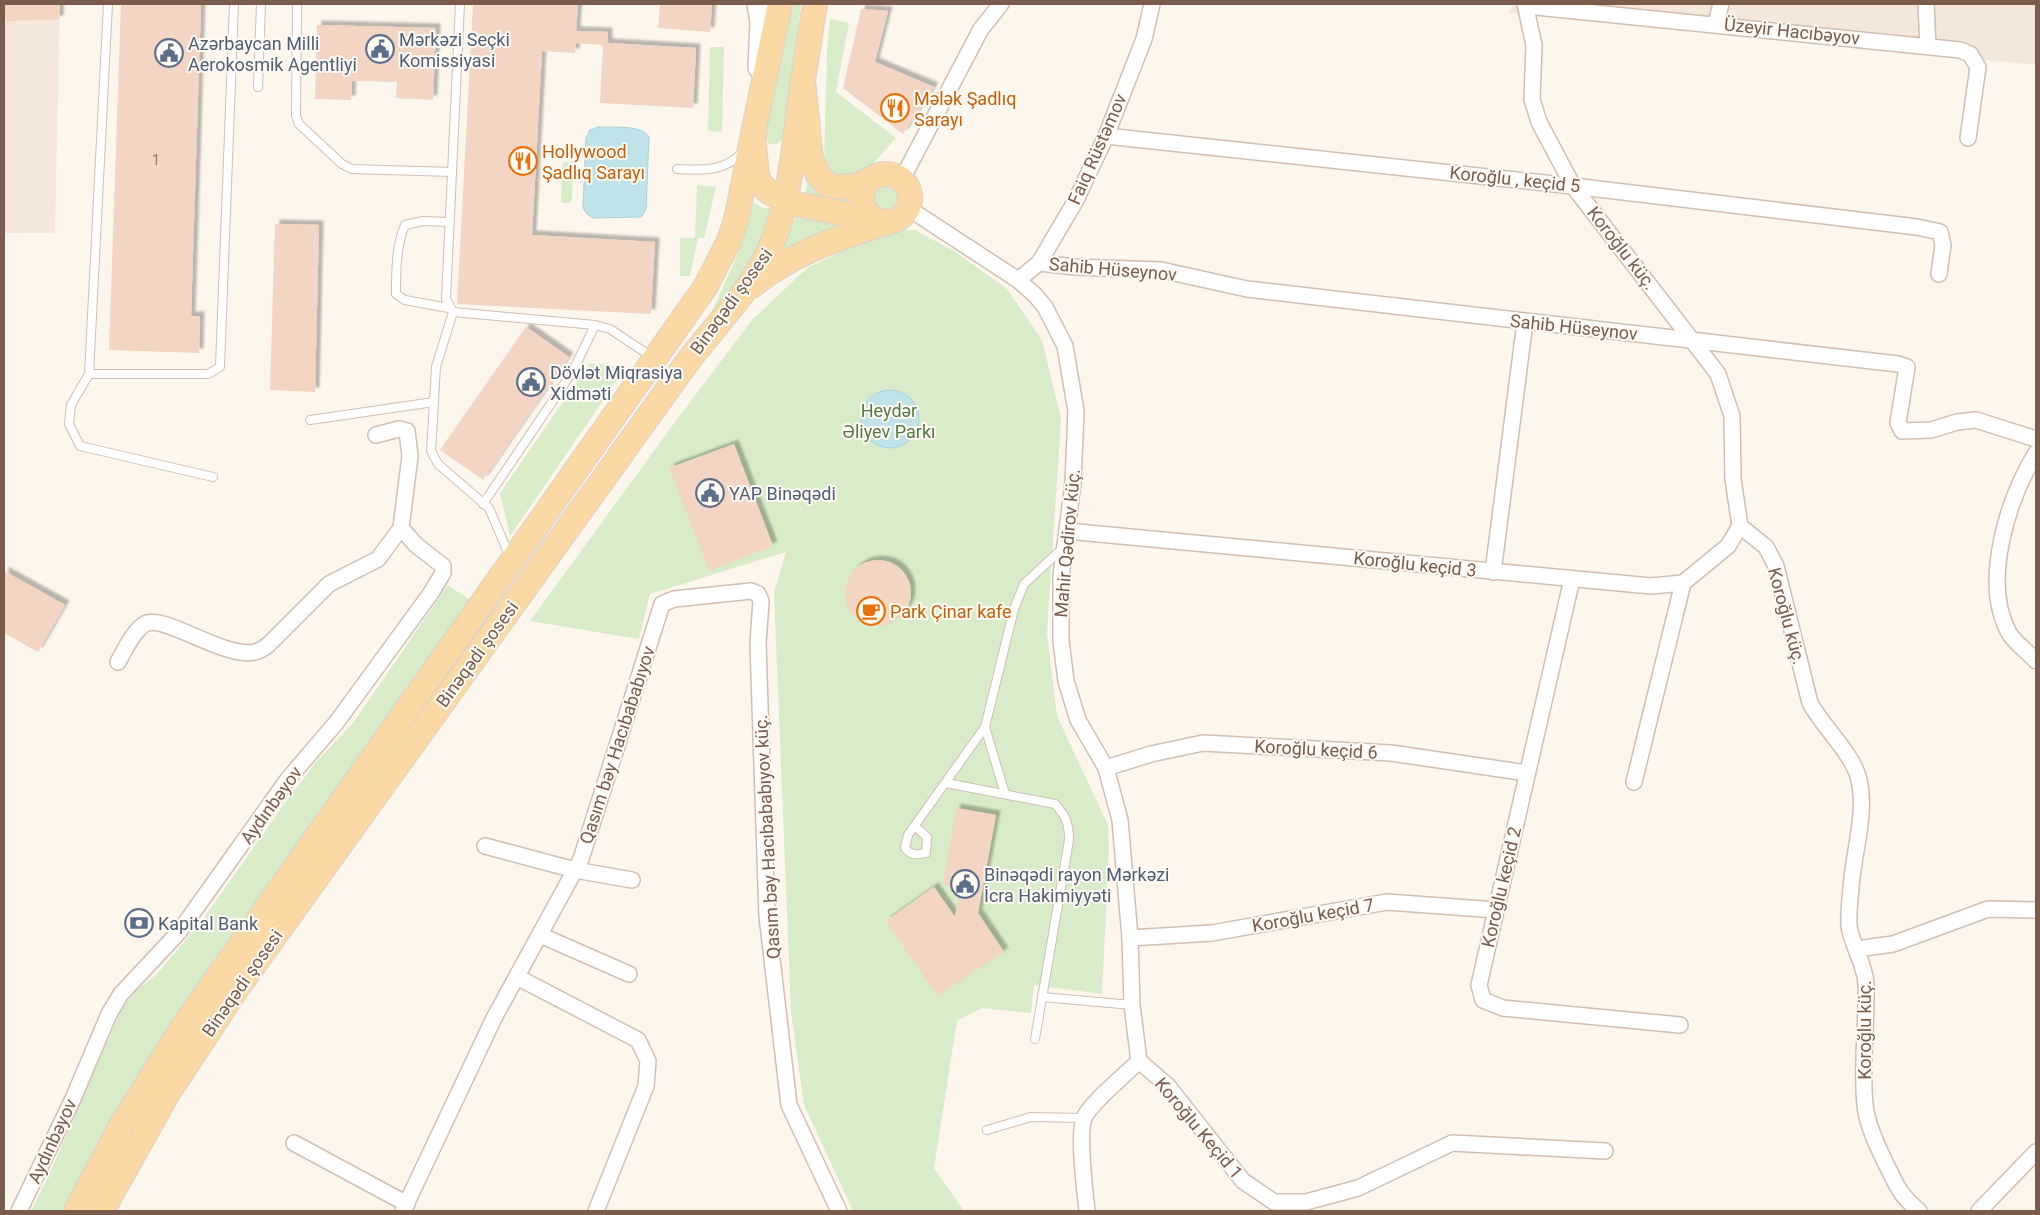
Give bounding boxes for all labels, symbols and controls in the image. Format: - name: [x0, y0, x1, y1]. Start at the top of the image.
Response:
- street label: Üzeyir Hacıbəyov: [1723, 13, 1861, 49]
- place label: Mərkəzi Seçki Komissiyasi: [399, 29, 510, 71]
- place label: Azərbaycan Milli Aerokosmik Agentliyi: [188, 33, 357, 75]
- public building icon: Mərkəzi Seçki Komissiyasi: [365, 34, 395, 64]
- public building icon: Azərbaycan Milli Aerokosmik Agentliyi: [154, 38, 184, 68]
- place label: Mələk Şadlıq Sarayı: [914, 88, 1016, 130]
- street label: Faiq Rüstəmov: [1063, 90, 1131, 208]
- restaurant icon: Mələk Şadlıq Sarayı: [880, 93, 910, 123]
- place label: Hollywood Şadlıq Sarayı: [542, 141, 645, 183]
- restaurant icon: Hollywood Şadlıq Sarayı: [508, 146, 538, 176]
- house number: 1: [152, 151, 160, 169]
- street label: Koroğlu , keçid 5: [1449, 162, 1581, 196]
- street label: Koroğlu küç.: [1583, 202, 1661, 294]
- street label: Binəqədi şosesi: [686, 244, 776, 358]
- street label: Sahib Hüseynov: [1048, 253, 1178, 285]
- street label: Sahib Hüseynov: [1509, 310, 1639, 344]
- place label: Dövlət Miqrasiya Xidməti: [550, 362, 683, 404]
- public building icon: Dövlət Miqrasiya Xidməti: [516, 367, 546, 397]
- park label: Heydər Əliyev Parkı: [843, 400, 935, 442]
- street label: Mahir Qədirov küç.: [1050, 468, 1084, 618]
- public building icon: YAP Binəqədi: [695, 478, 725, 508]
- place label: YAP Binəqədi: [729, 483, 836, 504]
- street label: Koroğlu keçid 3: [1353, 547, 1477, 581]
- street label: Koroğlu küç.: [1764, 565, 1810, 667]
- cafe icon: Park Çinar kafe: [856, 596, 886, 626]
- street label: Binəqədi şosesi: [432, 597, 522, 711]
- place label: Park Çinar kafe: [890, 601, 1012, 622]
- street label: Qasım bəy Hacıbababıyov: [575, 643, 659, 847]
- street label: Qasım bəy Hacıbababıyov küç.: [750, 714, 784, 960]
- street label: Koroğlu keçid 6: [1254, 735, 1378, 763]
- street label: Aydınbəyov: [236, 762, 306, 848]
- street label: Koroğlu keçid 2: [1477, 825, 1525, 949]
- place label: Binəqədi rayon Mərkəzi İcra Hakimiyyəti: [984, 864, 1169, 906]
- public building icon: Binəqədi rayon Mərkəzi İcra Hakimiyyəti: [950, 869, 980, 899]
- street label: Koroğlu keçid 7: [1250, 894, 1376, 936]
- bank icon: Kapital Bank: [124, 908, 154, 938]
- place label: Kapital Bank: [158, 913, 259, 934]
- street label: Binəqədi şosesi: [197, 925, 287, 1041]
- street label: Koroğlu küç.: [1854, 980, 1875, 1080]
- street label: Koroğlu Keçid 1: [1151, 1073, 1247, 1183]
- street label: Aydınbəyov: [23, 1095, 81, 1187]

